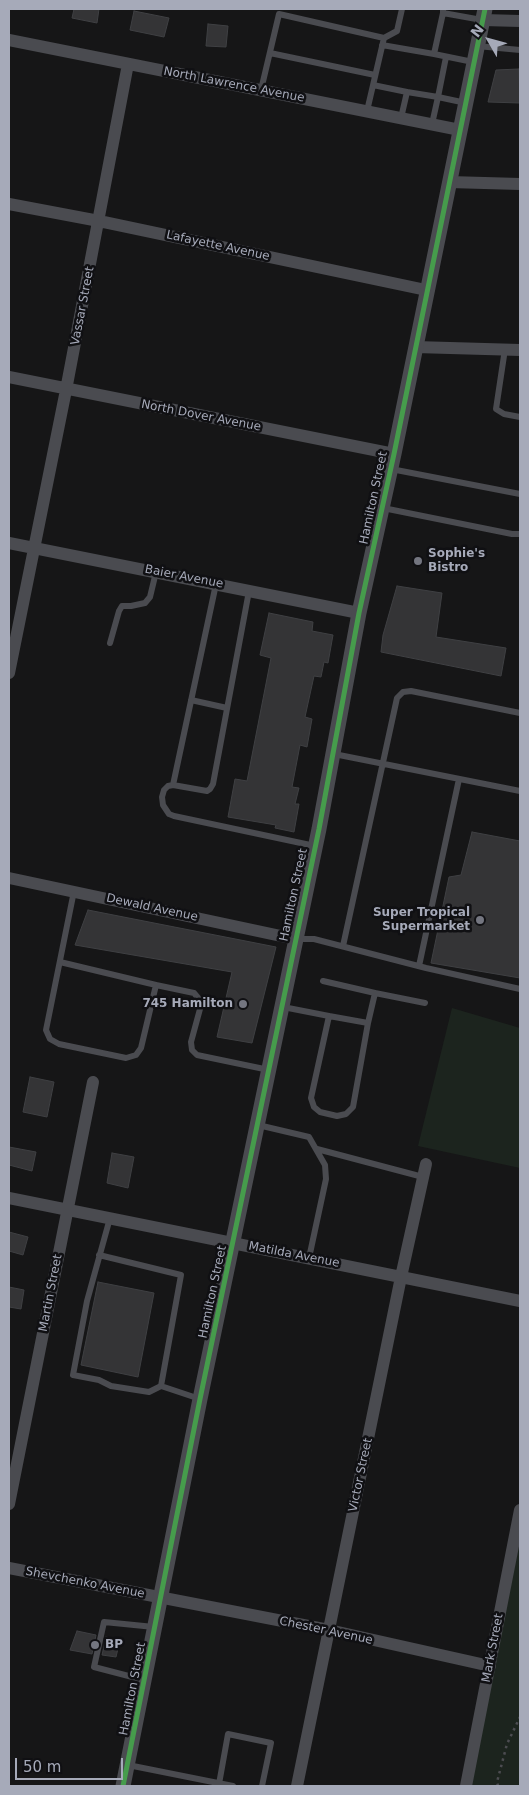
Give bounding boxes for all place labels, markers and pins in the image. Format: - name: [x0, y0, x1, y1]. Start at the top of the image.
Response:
- place label: Sophie's Bistro: [428, 547, 485, 575]
- marker: Sophie's Bistro: [412, 555, 424, 567]
- place label: Super Tropical Supermarket: [373, 906, 470, 934]
- marker: Super Tropical Supermarket: [474, 914, 486, 926]
- place label: 745 Hamilton: [142, 997, 233, 1011]
- marker: 745 Hamilton: [237, 998, 249, 1010]
- place label: BP: [105, 1638, 123, 1652]
- marker: BP: [89, 1639, 101, 1651]

